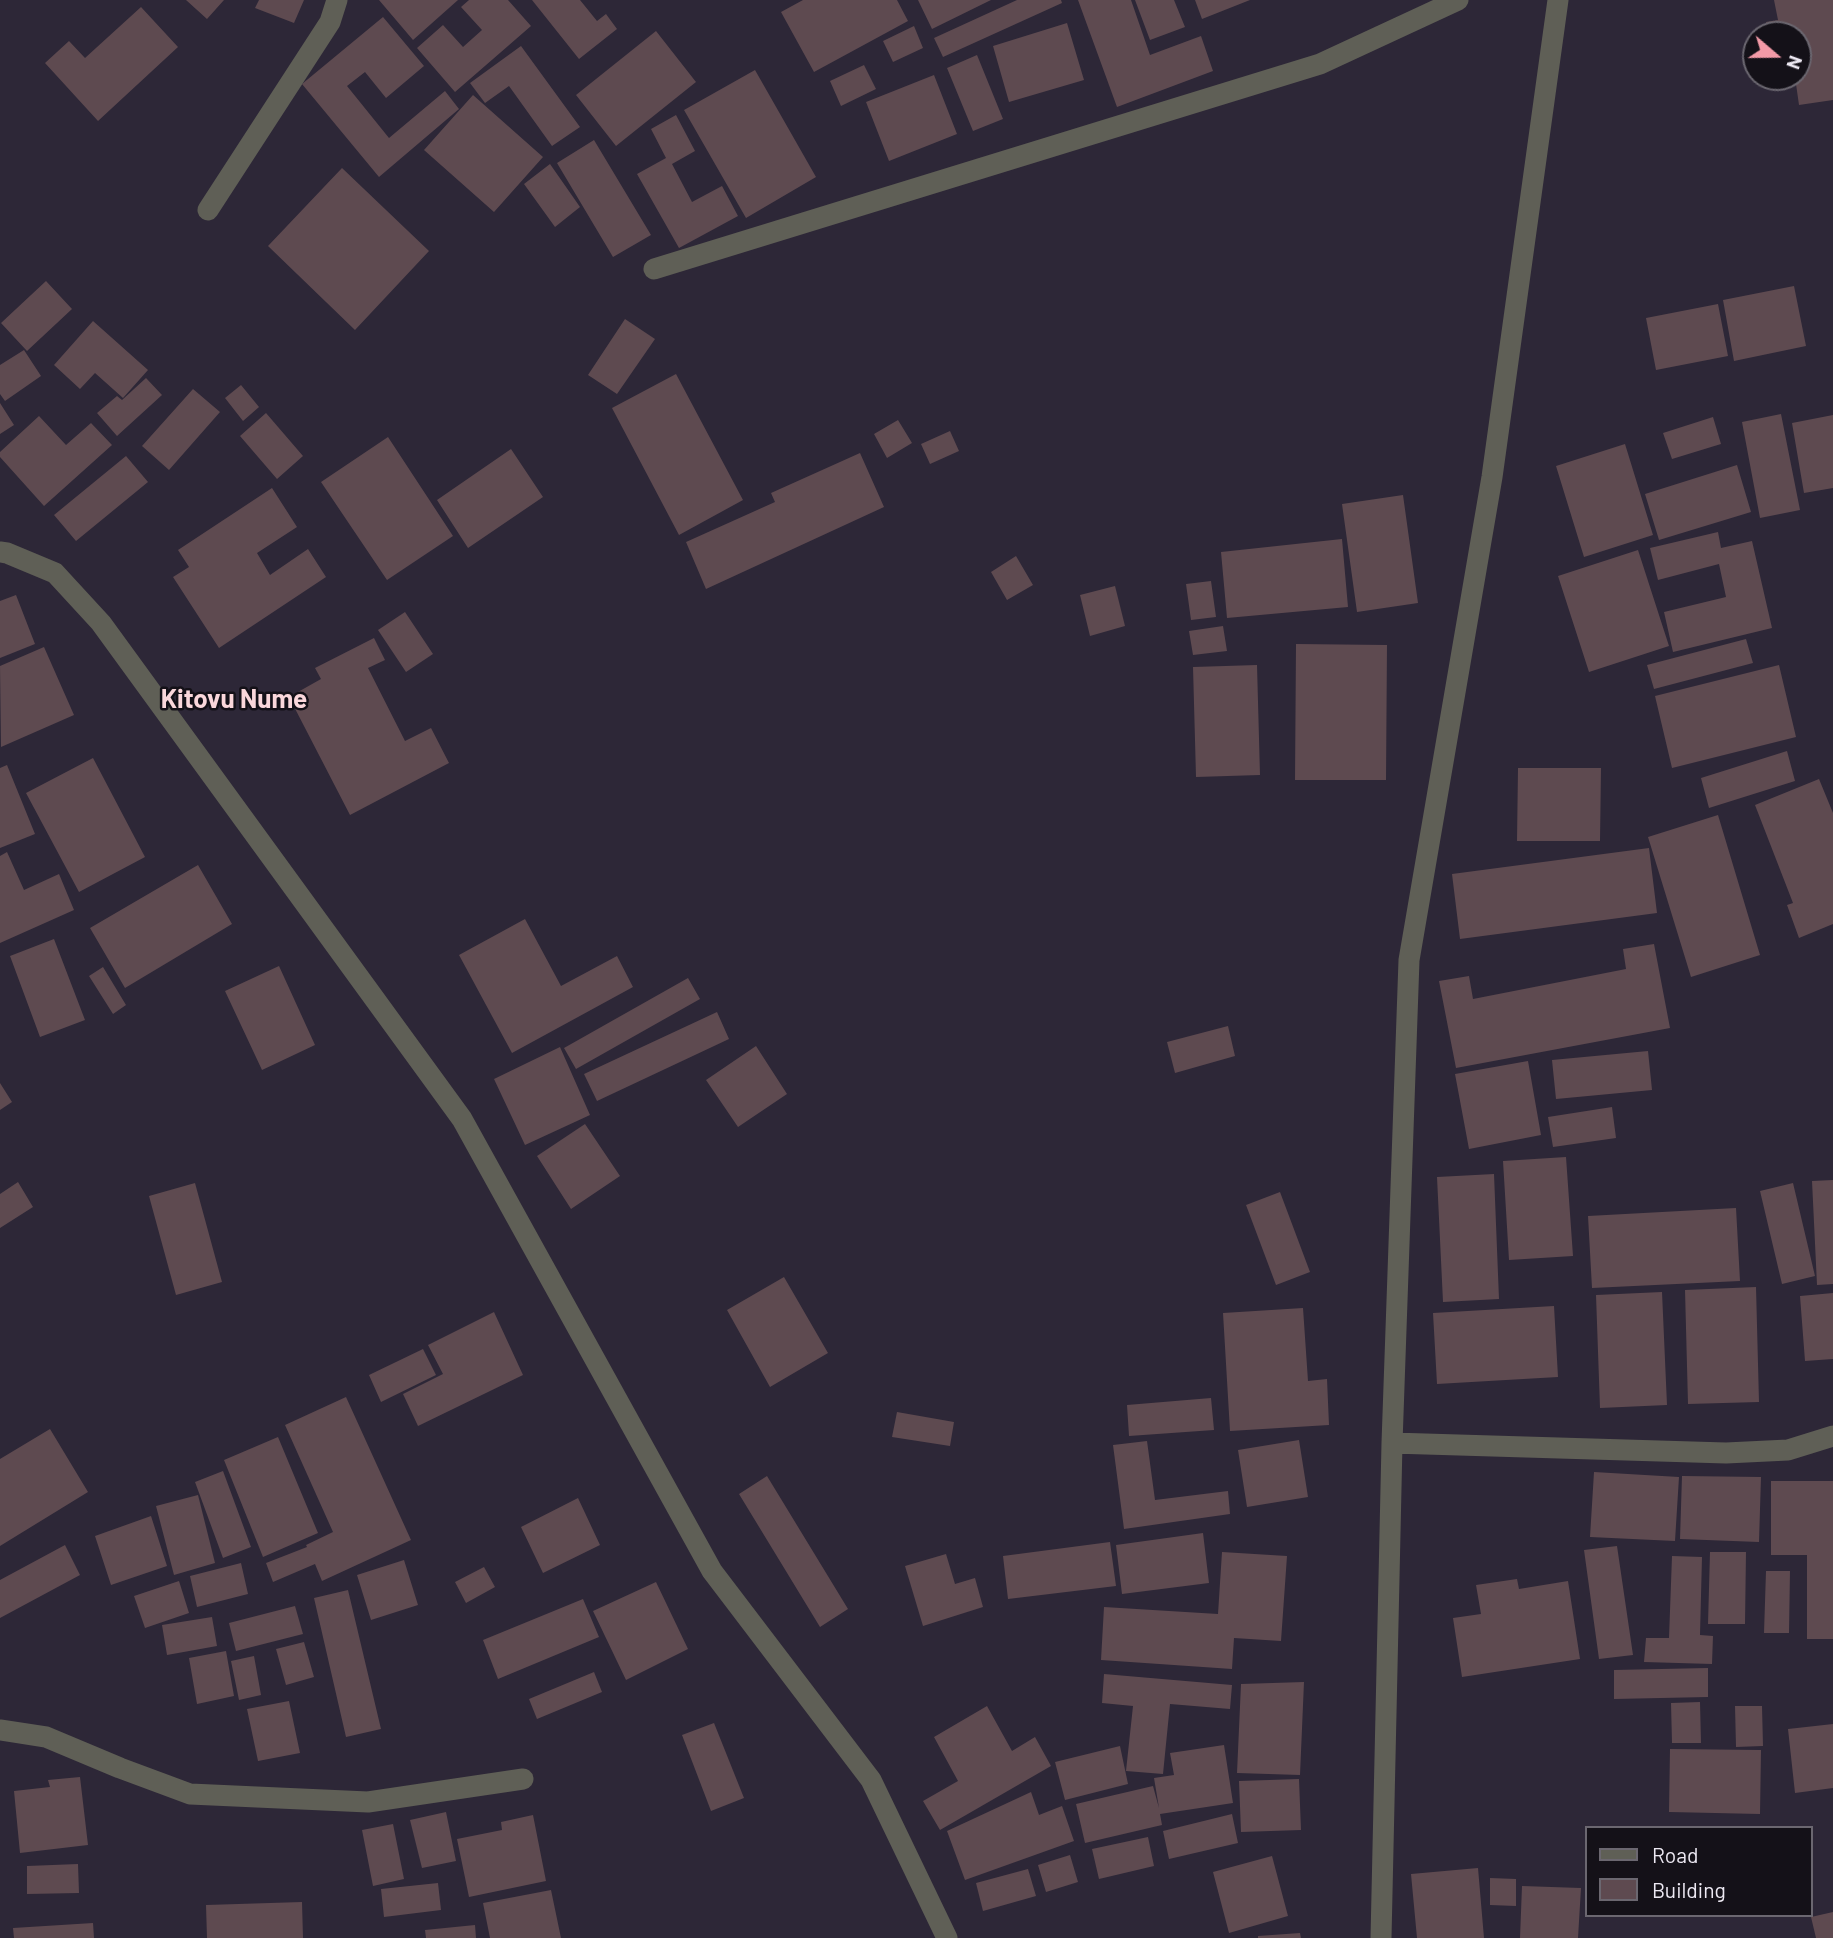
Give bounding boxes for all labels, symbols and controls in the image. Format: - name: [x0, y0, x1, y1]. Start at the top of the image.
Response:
- north arrow: [1742, 21, 1812, 91]
- text: N: [1782, 53, 1808, 73]
- district label: Kitovu Nume: [161, 683, 307, 715]
- legend: [1584, 1826, 1812, 1917]
- text: Road: [1652, 1842, 1698, 1867]
- text: Building: [1652, 1877, 1726, 1902]

